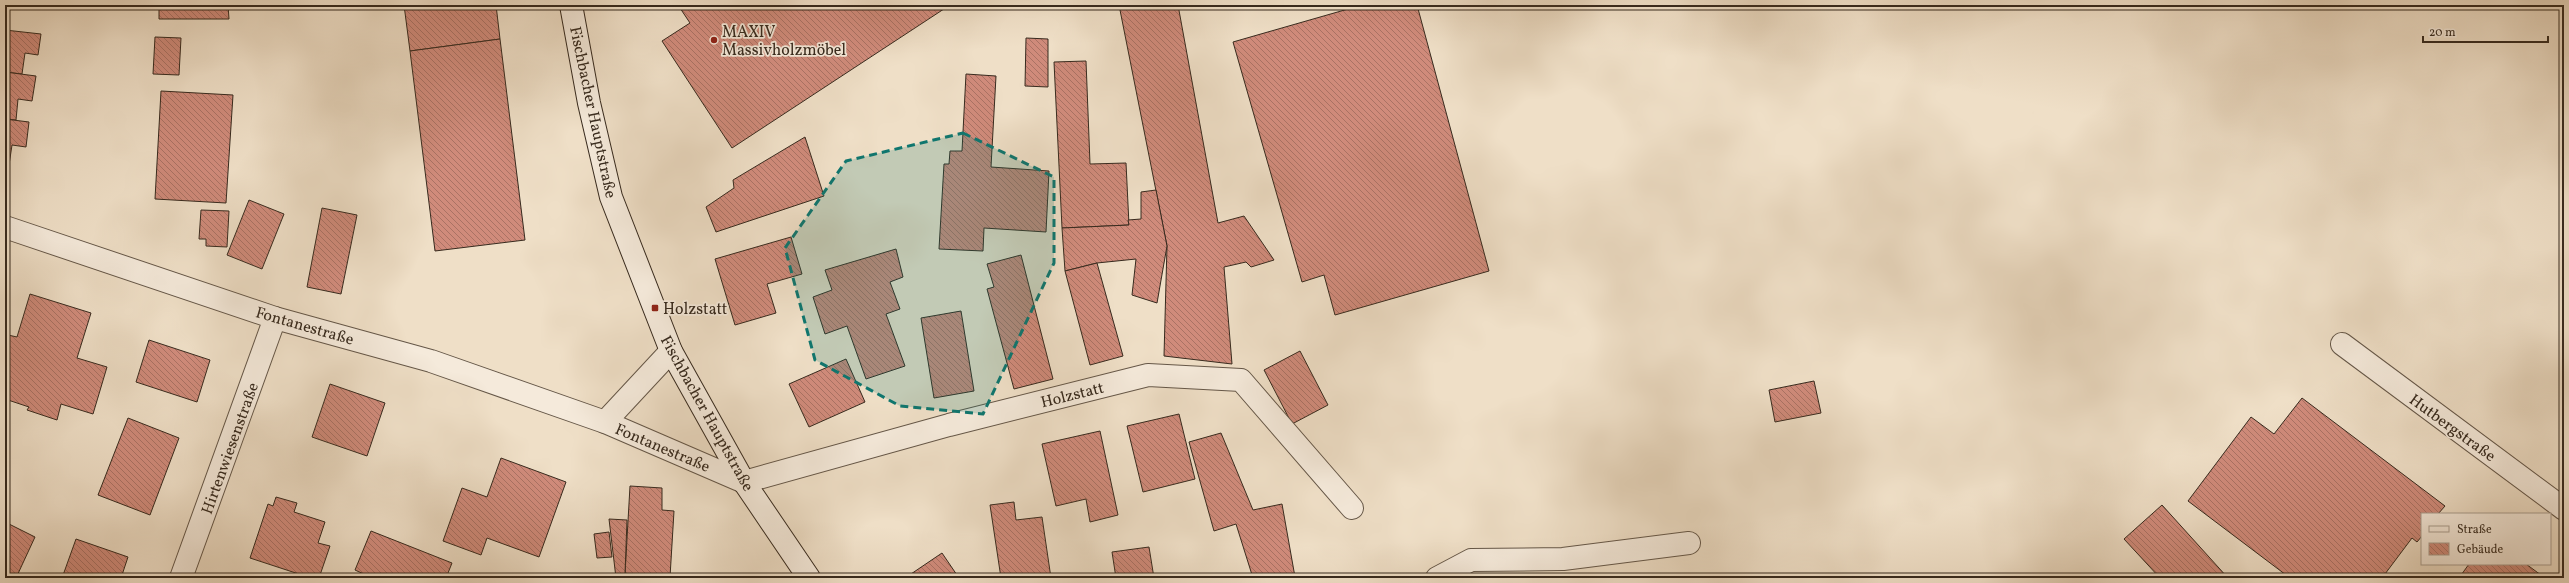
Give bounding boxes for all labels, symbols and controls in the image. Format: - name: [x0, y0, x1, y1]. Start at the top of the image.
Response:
- scale bar: [2423, 18, 2548, 44]
- place label: MAXIV Massivholzmöbel: [722, 22, 846, 62]
- street label: Fischbacher Hauptstraße: [563, 25, 621, 200]
- text: 20 m: [2429, 25, 2456, 41]
- marker: MAXIV Massivholzmöbel: [709, 35, 719, 45]
- place label: Holzstatt: [663, 299, 728, 321]
- street label: Fontanestraße: [253, 302, 356, 351]
- marker: Holzstatt: [650, 303, 660, 313]
- street label: Fischbacher Hauptstraße: [654, 332, 758, 496]
- street label: Holzstatt: [1039, 377, 1107, 414]
- street label: Hirtenwiesenstraße: [197, 380, 265, 518]
- street label: Hutbergstraße: [2404, 390, 2500, 468]
- street label: Fontanestraße: [611, 419, 713, 479]
- legend: [2421, 513, 2551, 565]
- text: Straße: [2457, 522, 2492, 538]
- text: Gebäude: [2457, 542, 2504, 558]

